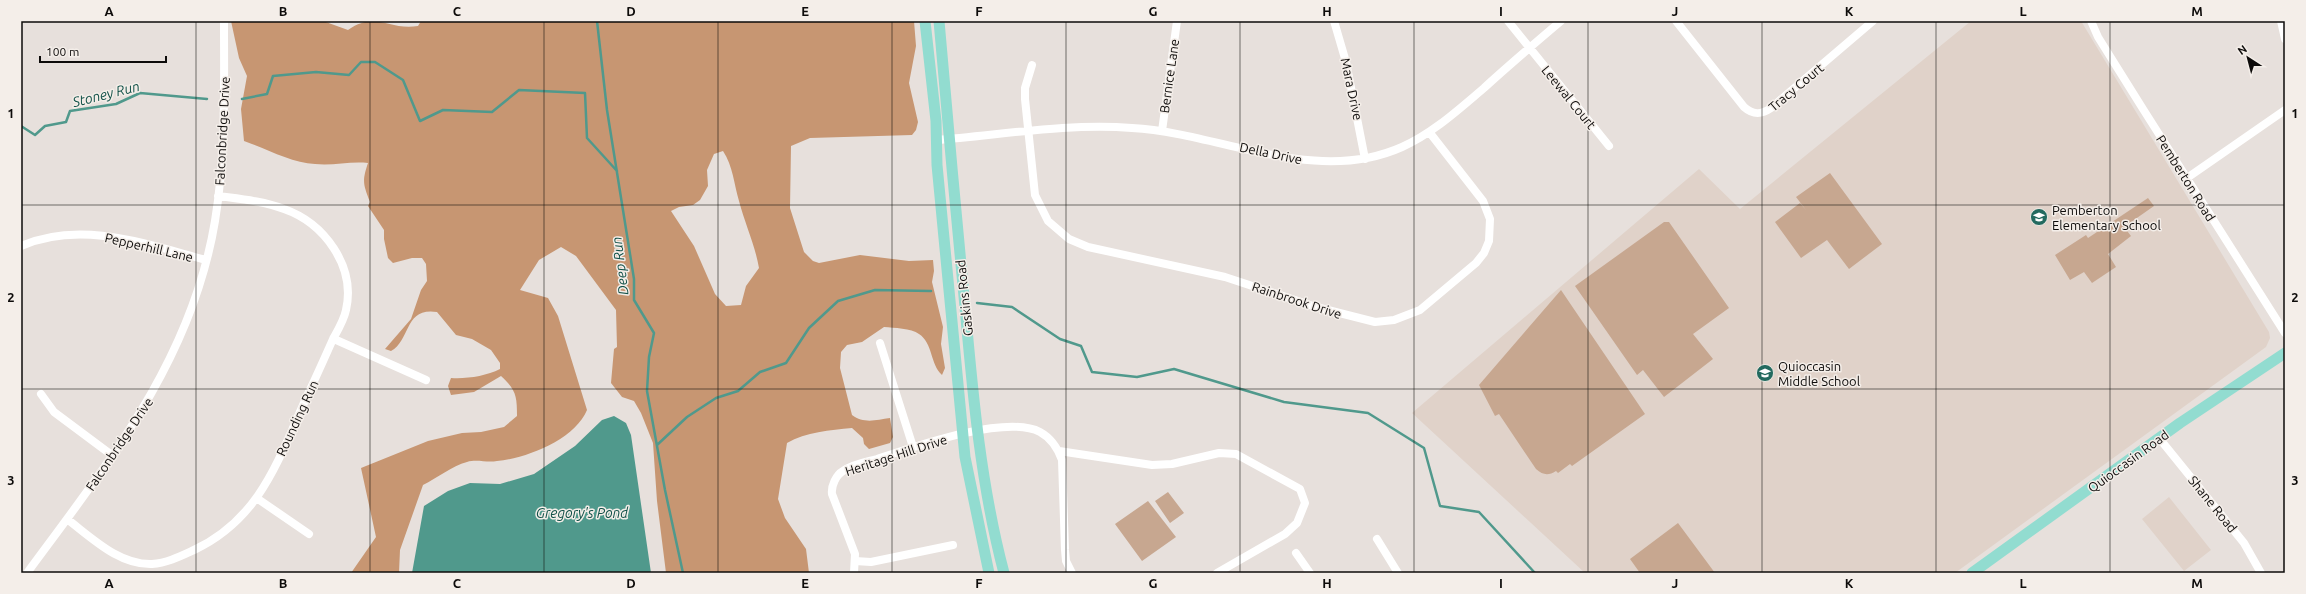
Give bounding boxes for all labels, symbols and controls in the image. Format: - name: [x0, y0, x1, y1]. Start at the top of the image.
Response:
- text: A: [104, 4, 114, 18]
- text: B: [279, 4, 288, 18]
- text: C: [453, 4, 462, 18]
- text: D: [626, 4, 636, 18]
- text: E: [801, 4, 809, 18]
- text: F: [975, 4, 983, 18]
- text: G: [1149, 4, 1158, 18]
- text: H: [1322, 4, 1332, 18]
- text: I: [1499, 4, 1503, 18]
- text: J: [1672, 4, 1678, 18]
- text: K: [1845, 4, 1854, 18]
- text: L: [2019, 4, 2027, 18]
- text: M: [2191, 4, 2203, 18]
- scale bar: [40, 38, 166, 64]
- street label: Bernice Lane: [1157, 38, 1181, 114]
- north arrow: [2228, 38, 2268, 78]
- text: N: [2235, 43, 2249, 57]
- text: 100 m: [46, 45, 79, 58]
- street label: Mara Drive: [1339, 57, 1365, 121]
- street label: Tracy Court: [1766, 60, 1826, 114]
- street label: Leewal Court: [1539, 63, 1599, 131]
- street label: Falconbridge Drive: [212, 76, 232, 186]
- water label: Stoney Run: [70, 78, 141, 110]
- text: 1: [7, 106, 15, 120]
- text: 1: [2291, 106, 2299, 120]
- street label: Pemberton Road: [2154, 132, 2218, 224]
- street label: Della Drive: [1238, 140, 1304, 166]
- place label: Pemberton Elementary School: [2052, 203, 2161, 232]
- school or university icon: Pemberton Elementary School: [2029, 207, 2049, 227]
- street label: Pepperhill Lane: [103, 230, 195, 264]
- water label: Deep Run: [608, 236, 632, 296]
- street label: Gaskins Road: [953, 259, 975, 337]
- street label: Rainbrook Drive: [1250, 279, 1344, 321]
- text: 2: [7, 290, 15, 304]
- text: 2: [2291, 290, 2299, 304]
- place label: Quioccasin Middle School: [1778, 359, 1861, 388]
- school or university icon: Quioccasin Middle School: [1755, 363, 1775, 383]
- street label: Rounding Run: [273, 378, 321, 458]
- street label: Falconbridge Drive: [83, 395, 155, 493]
- street label: Quioccasin Road: [2085, 427, 2172, 496]
- street label: Heritage Hill Drive: [843, 432, 949, 478]
- text: 3: [7, 473, 15, 487]
- street label: Shane Road: [2186, 473, 2240, 535]
- text: 3: [2291, 473, 2299, 487]
- water label: Gregory's Pond: [536, 505, 629, 521]
- text: A: [104, 576, 114, 590]
- text: B: [279, 576, 288, 590]
- text: C: [453, 576, 462, 590]
- text: D: [626, 576, 636, 590]
- text: E: [801, 576, 809, 590]
- text: F: [975, 576, 983, 590]
- text: G: [1149, 576, 1158, 590]
- text: H: [1322, 576, 1332, 590]
- text: I: [1499, 576, 1503, 590]
- text: J: [1672, 576, 1678, 590]
- text: K: [1845, 576, 1854, 590]
- text: L: [2019, 576, 2027, 590]
- text: M: [2191, 576, 2203, 590]

